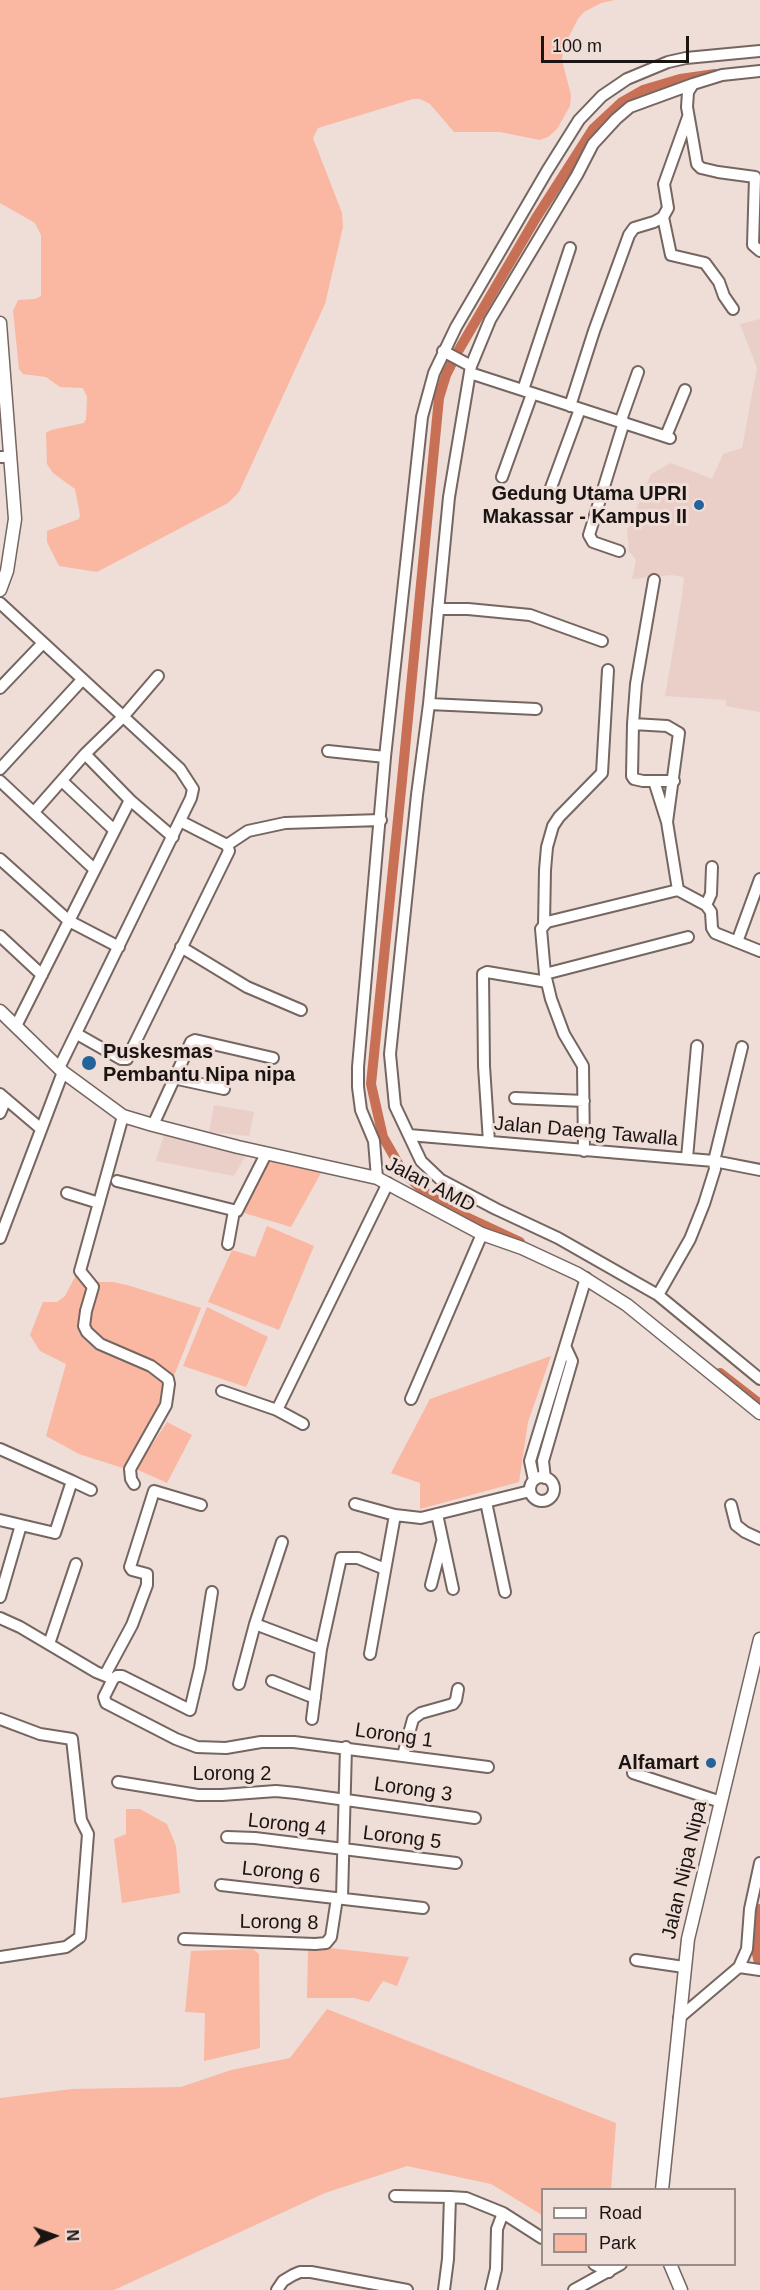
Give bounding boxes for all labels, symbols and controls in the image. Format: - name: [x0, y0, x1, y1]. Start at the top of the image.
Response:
- scale bar: [544, 24, 692, 62]
- text: 100 m: [552, 36, 602, 56]
- place label: Gedung Utama UPRI Makassar - Kampus II: [482, 482, 687, 529]
- marker: Gedung Utama UPRI Makassar - Kampus II: [692, 498, 706, 512]
- place label: Puskesmas Pembantu Nipa nipa: [103, 1040, 295, 1087]
- marker: Puskesmas Pembantu Nipa nipa: [80, 1054, 98, 1072]
- street label: Jalan Daeng Tawalla: [493, 1112, 679, 1152]
- street label: Jalan AMD: [381, 1152, 479, 1218]
- street label: Lorong 1: [353, 1719, 435, 1753]
- place label: Alfamart: [618, 1751, 699, 1775]
- marker: Alfamart: [704, 1756, 718, 1770]
- street label: Lorong 2: [193, 1762, 271, 1786]
- street label: Lorong 3: [372, 1773, 454, 1807]
- street label: Jalan Nipa Nipa: [657, 1799, 713, 1941]
- street label: Lorong 4: [246, 1809, 328, 1841]
- street label: Lorong 5: [361, 1821, 443, 1855]
- street label: Lorong 6: [240, 1857, 322, 1889]
- street label: Lorong 8: [239, 1910, 319, 1936]
- legend: [541, 2188, 736, 2266]
- text: Road: [599, 2203, 642, 2223]
- north arrow: [24, 2206, 84, 2266]
- text: N: [64, 2229, 81, 2241]
- text: Park: [599, 2233, 636, 2253]

